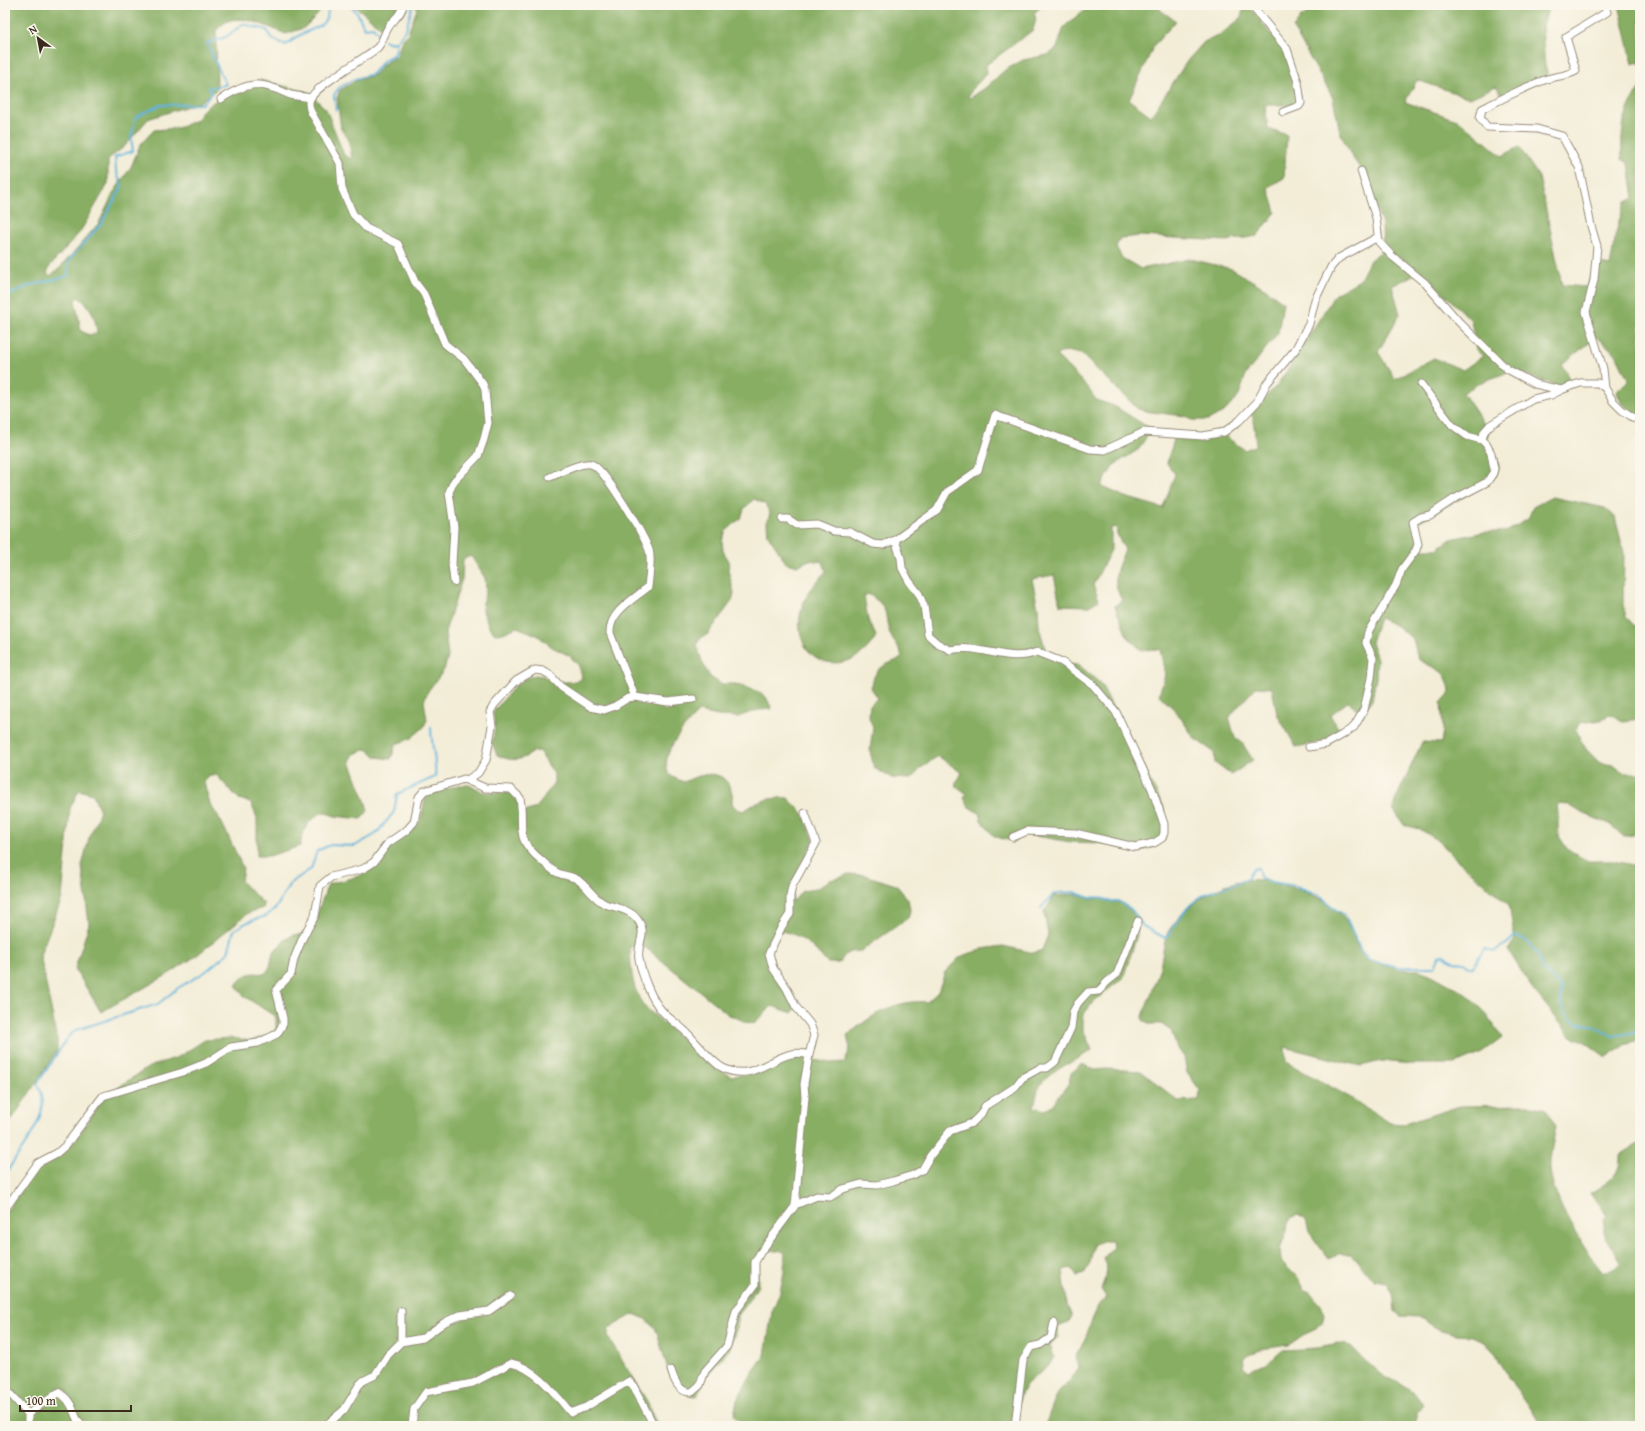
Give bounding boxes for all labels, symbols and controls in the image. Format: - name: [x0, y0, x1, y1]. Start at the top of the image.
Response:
- north arrow: [18, 18, 58, 58]
- text: N: [25, 20, 41, 38]
- scale bar: [20, 1387, 131, 1413]
- text: 100 m: [26, 1392, 56, 1409]

